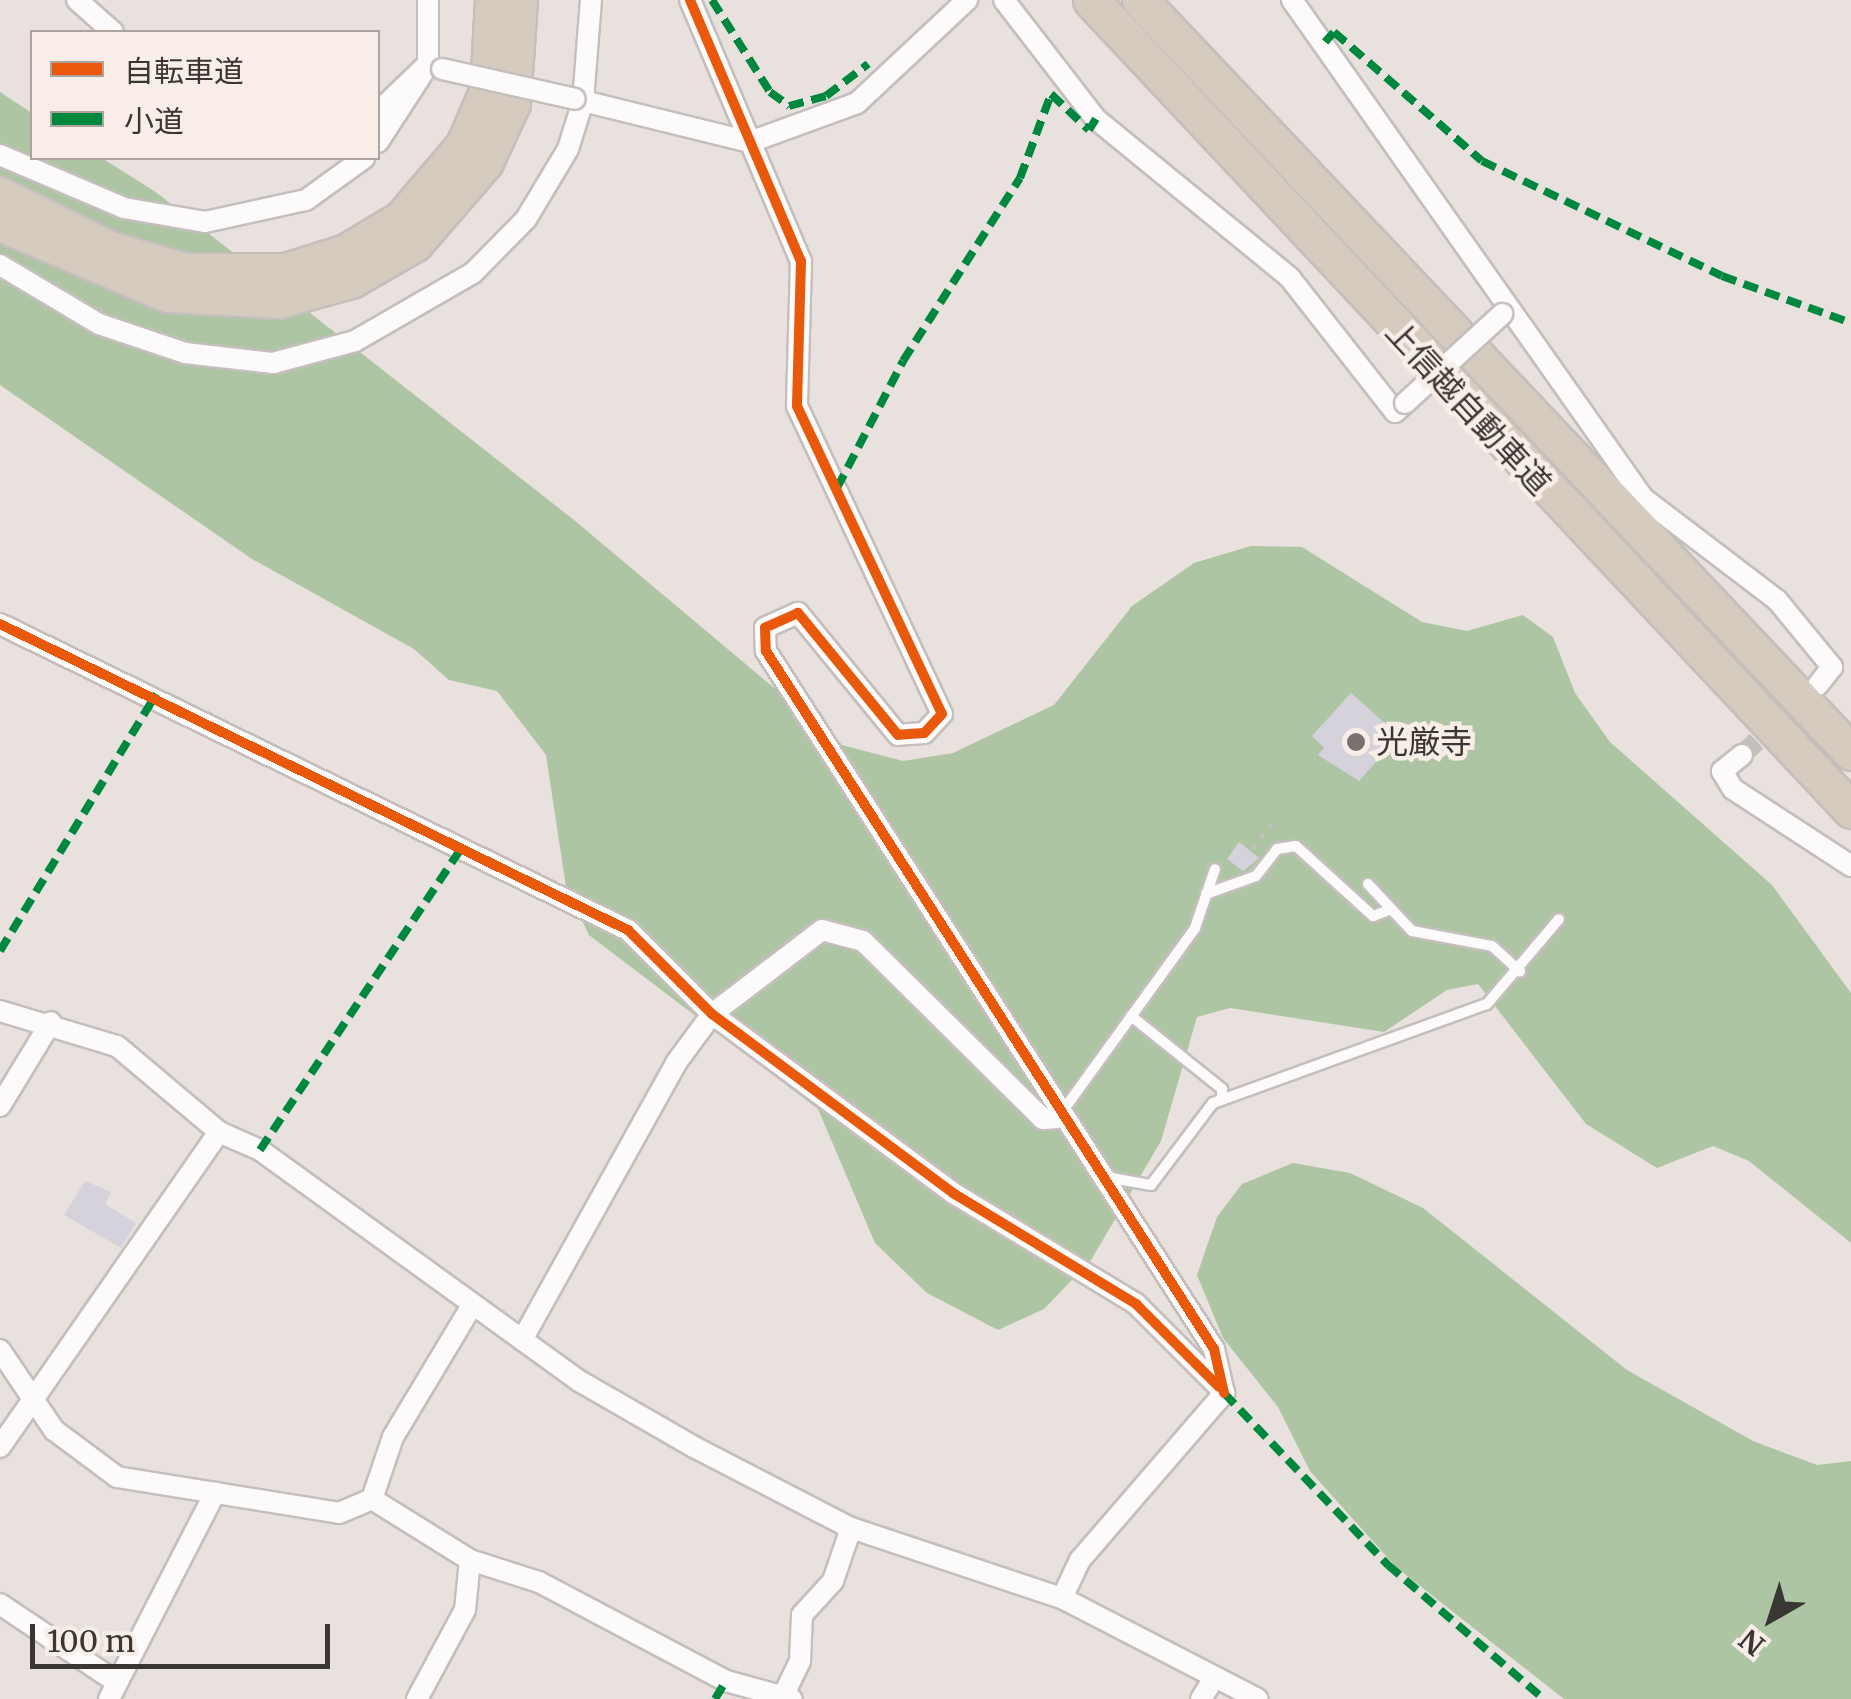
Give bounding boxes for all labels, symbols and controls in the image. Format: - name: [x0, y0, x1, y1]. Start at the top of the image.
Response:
- legend: [30, 30, 380, 160]
- text: 自転車道: [124, 52, 244, 90]
- text: 小道: [124, 102, 184, 140]
- street label: 上信越自動車道: [1378, 313, 1558, 503]
- place label: 光厳寺: [1376, 723, 1472, 761]
- marker: 光厳寺: [1345, 731, 1367, 753]
- north arrow: [1721, 1569, 1821, 1669]
- scale bar: [35, 1604, 335, 1666]
- text: N: [1732, 1621, 1772, 1663]
- text: 100 m: [47, 1622, 135, 1660]

